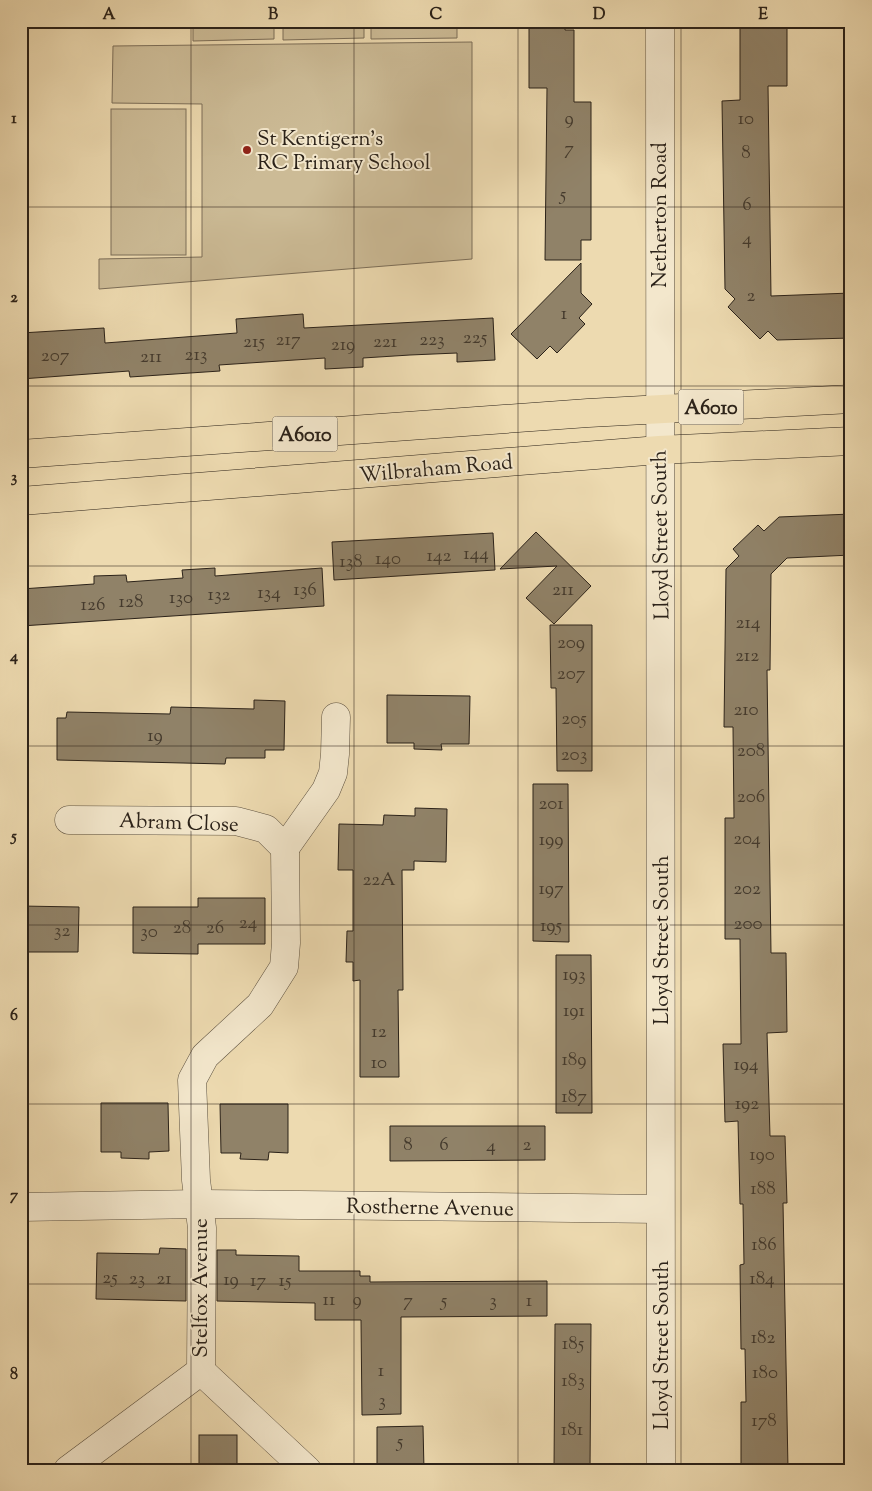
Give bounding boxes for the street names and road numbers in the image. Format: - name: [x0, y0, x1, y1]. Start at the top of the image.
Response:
- street label: Netherton Road: [646, 142, 676, 288]
- road number: A6010: [678, 390, 744, 424]
- road number: A6010: [272, 416, 338, 452]
- street label: Wilbraham Road: [358, 448, 514, 492]
- street label: Lloyd Street South: [646, 450, 678, 620]
- street label: Abram Close: [119, 807, 239, 841]
- street label: Lloyd Street South: [648, 855, 678, 1025]
- street label: Rostherne Avenue: [346, 1193, 514, 1225]
- street label: Stelfox Avenue: [187, 1218, 217, 1358]
- street label: Lloyd Street South: [648, 1260, 678, 1430]

